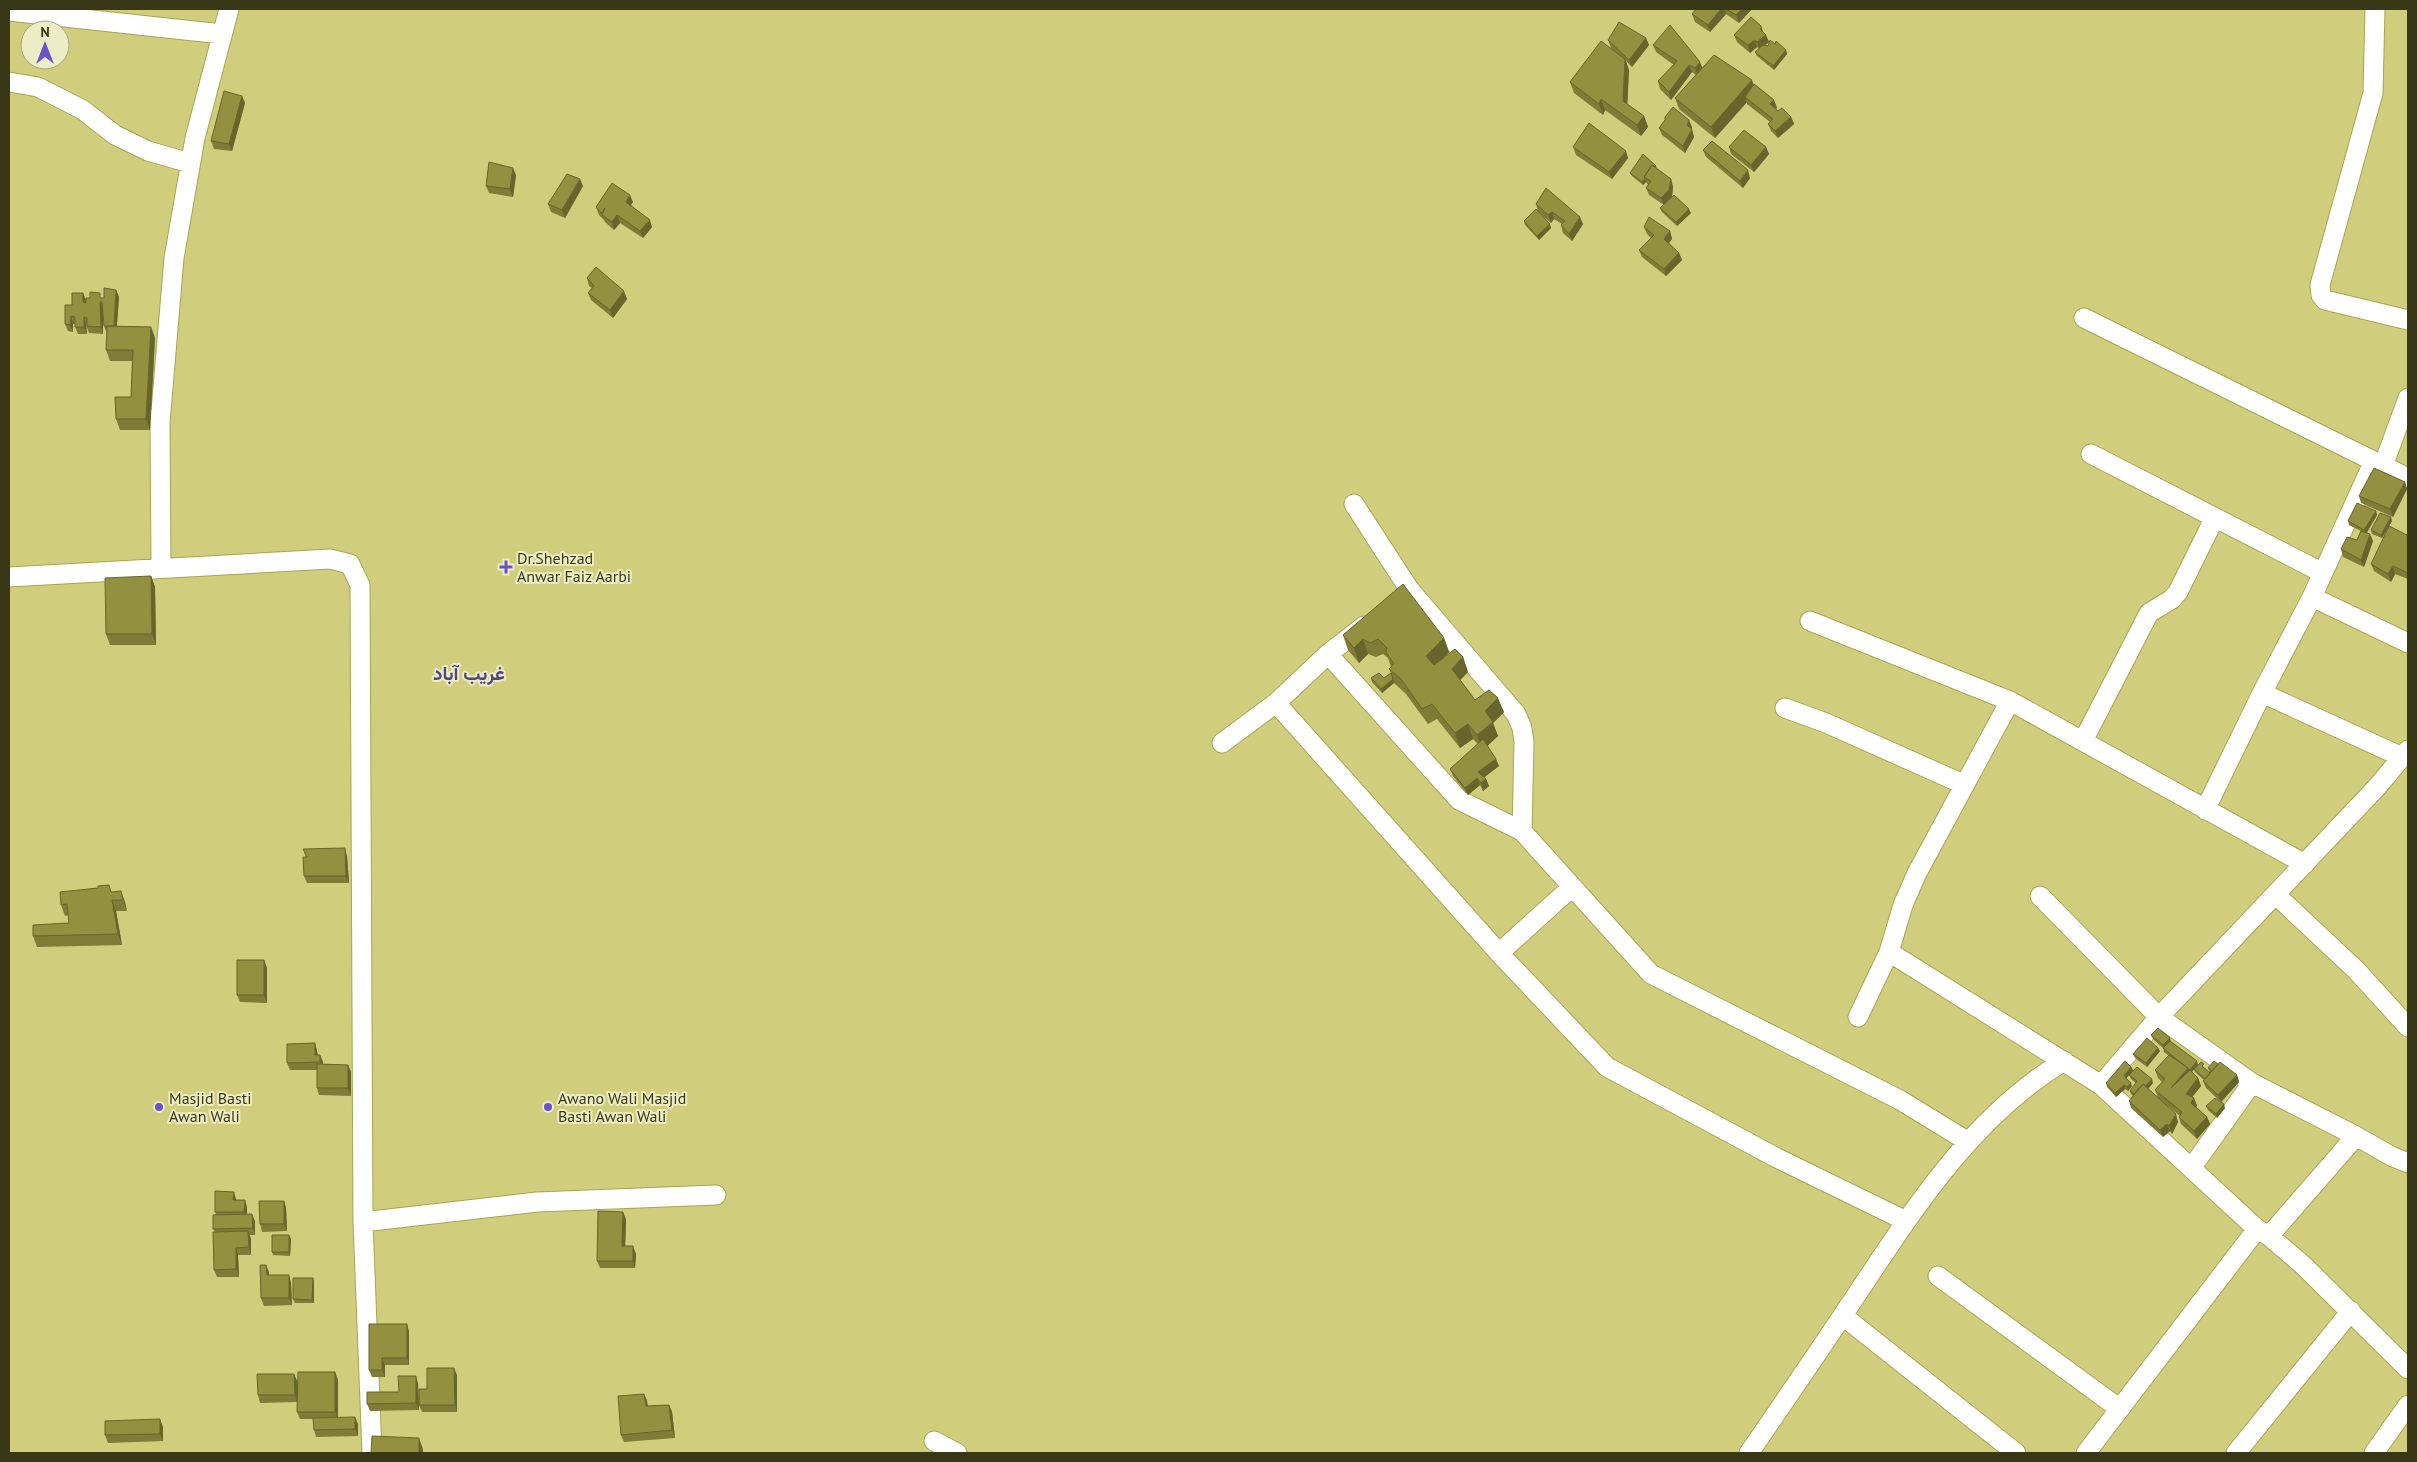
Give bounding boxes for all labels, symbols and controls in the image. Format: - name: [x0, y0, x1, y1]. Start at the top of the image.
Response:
- north arrow: [20, 20, 70, 70]
- text: N: [40, 23, 50, 41]
- place label: Dr.Shehzad Anwar Faiz Aarbi: [517, 548, 631, 586]
- marker: Dr.Shehzad Anwar Faiz Aarbi: [499, 560, 513, 574]
- district label: غریب آباد: [433, 661, 505, 686]
- place label: Masjid Basti Awan Wali: [169, 1088, 252, 1126]
- place label: Awano Wali Masjid Basti Awan Wali: [558, 1088, 686, 1126]
- marker: Masjid Basti Awan Wali: [153, 1101, 165, 1113]
- marker: Awano Wali Masjid Basti Awan Wali: [542, 1101, 554, 1113]

